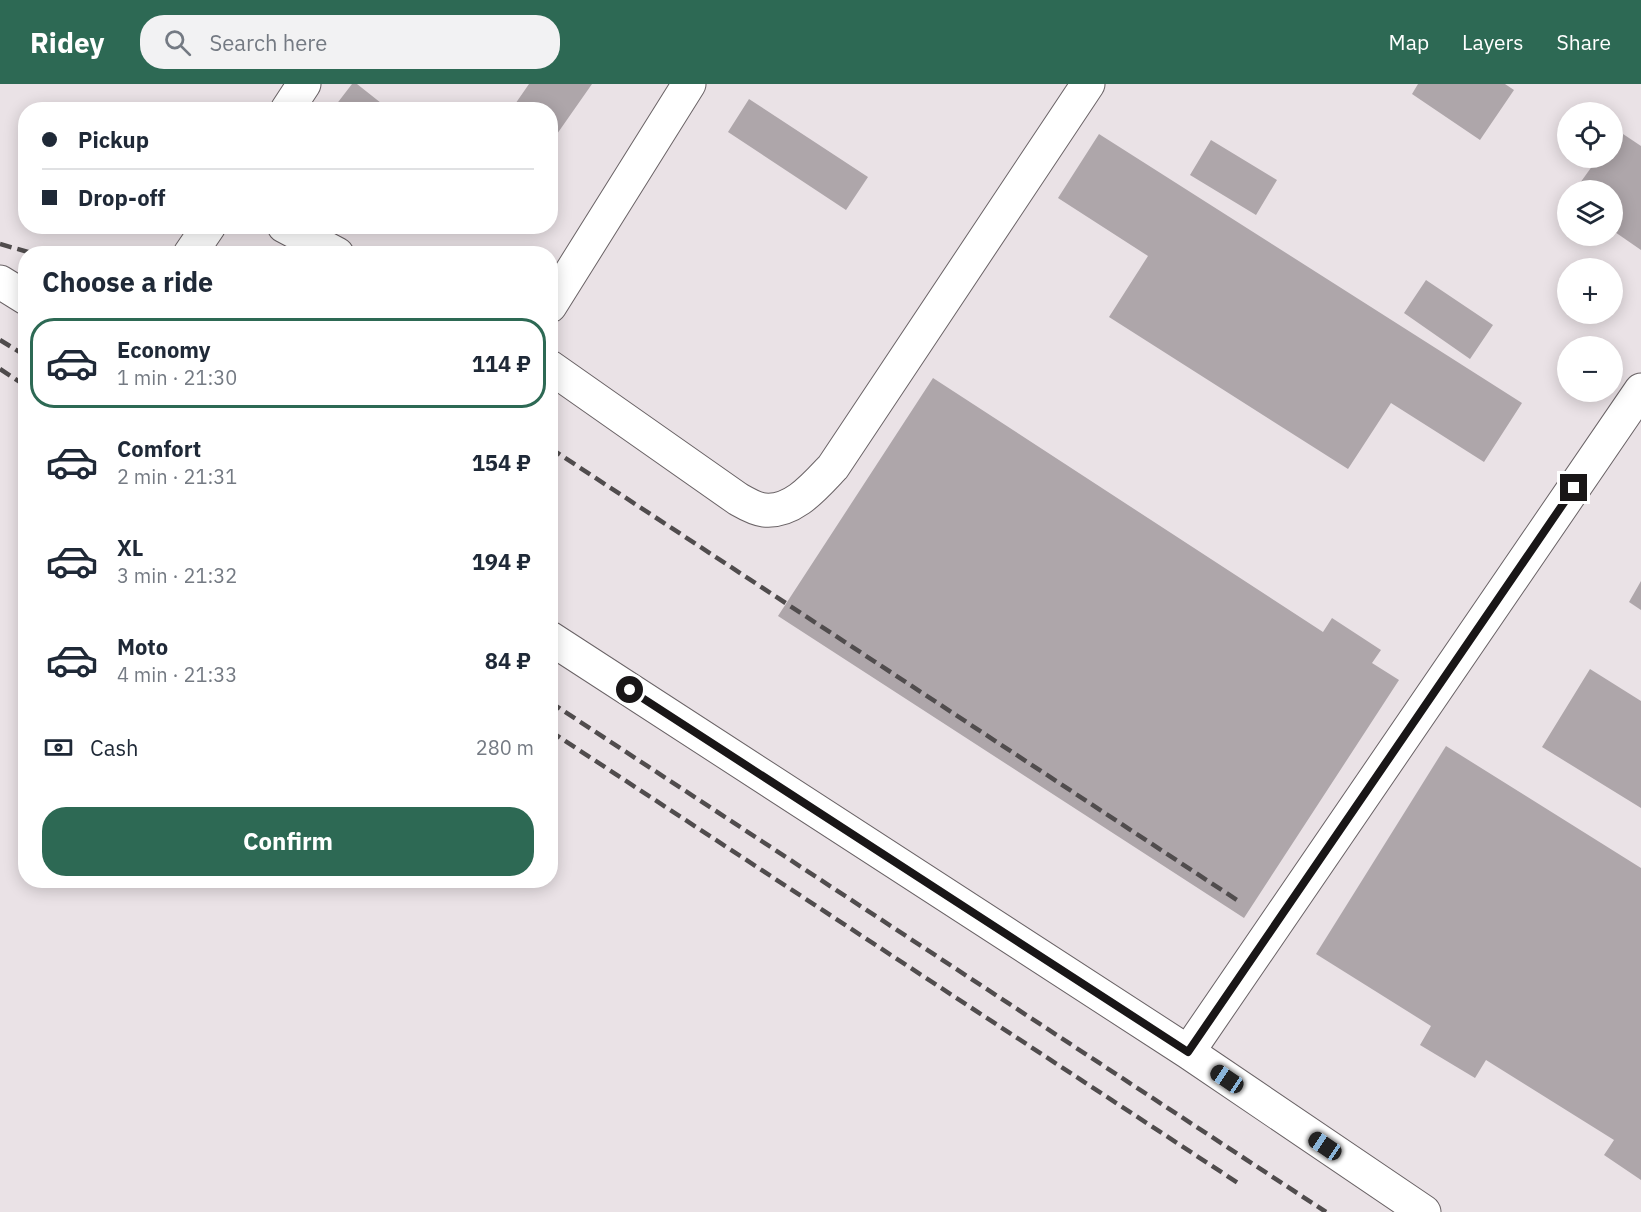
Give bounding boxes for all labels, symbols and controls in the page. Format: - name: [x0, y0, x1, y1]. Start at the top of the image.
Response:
- search box: [140, 15, 560, 69]
- text: Ridey: [30, 24, 104, 61]
- icon: search: [161, 26, 194, 59]
- text: Search here: [209, 28, 327, 57]
- text: Map: [1389, 28, 1429, 56]
- text: Layers: [1462, 28, 1524, 56]
- text: Share: [1557, 28, 1611, 56]
- map controls: [1557, 102, 1623, 402]
- button: locate: [1557, 102, 1623, 168]
- text: Pickup: [78, 125, 149, 154]
- button: layers: [1557, 180, 1623, 246]
- text: Drop-off: [78, 183, 165, 212]
- button: +: [1557, 258, 1623, 324]
- text: Choose a ride: [42, 264, 213, 299]
- text: Economy: [117, 335, 211, 364]
- icon: car: [45, 336, 99, 390]
- button: −: [1557, 336, 1623, 402]
- text: 114 ₽: [472, 349, 531, 378]
- text: 1 min · 21:30: [117, 364, 237, 391]
- text: Comfort: [117, 434, 201, 463]
- icon: car: [45, 435, 99, 489]
- text: 154 ₽: [472, 448, 531, 477]
- text: 2 min · 21:31: [117, 463, 237, 490]
- route end: [1560, 474, 1587, 501]
- text: XL: [117, 533, 143, 562]
- icon: car: [45, 534, 99, 588]
- text: 194 ₽: [472, 547, 531, 576]
- text: 3 min · 21:32: [117, 562, 237, 589]
- text: Moto: [117, 632, 168, 661]
- icon: car: [45, 633, 99, 687]
- text: 84 ₽: [485, 646, 531, 675]
- text: 4 min · 21:33: [117, 661, 237, 688]
- route start: [616, 676, 643, 703]
- icon: cash: [42, 731, 75, 764]
- text: Cash: [90, 733, 139, 762]
- text: 280 m: [476, 734, 534, 761]
- button: Confirm: [42, 807, 534, 876]
- car: [1207, 1061, 1247, 1097]
- car: [1305, 1128, 1345, 1164]

